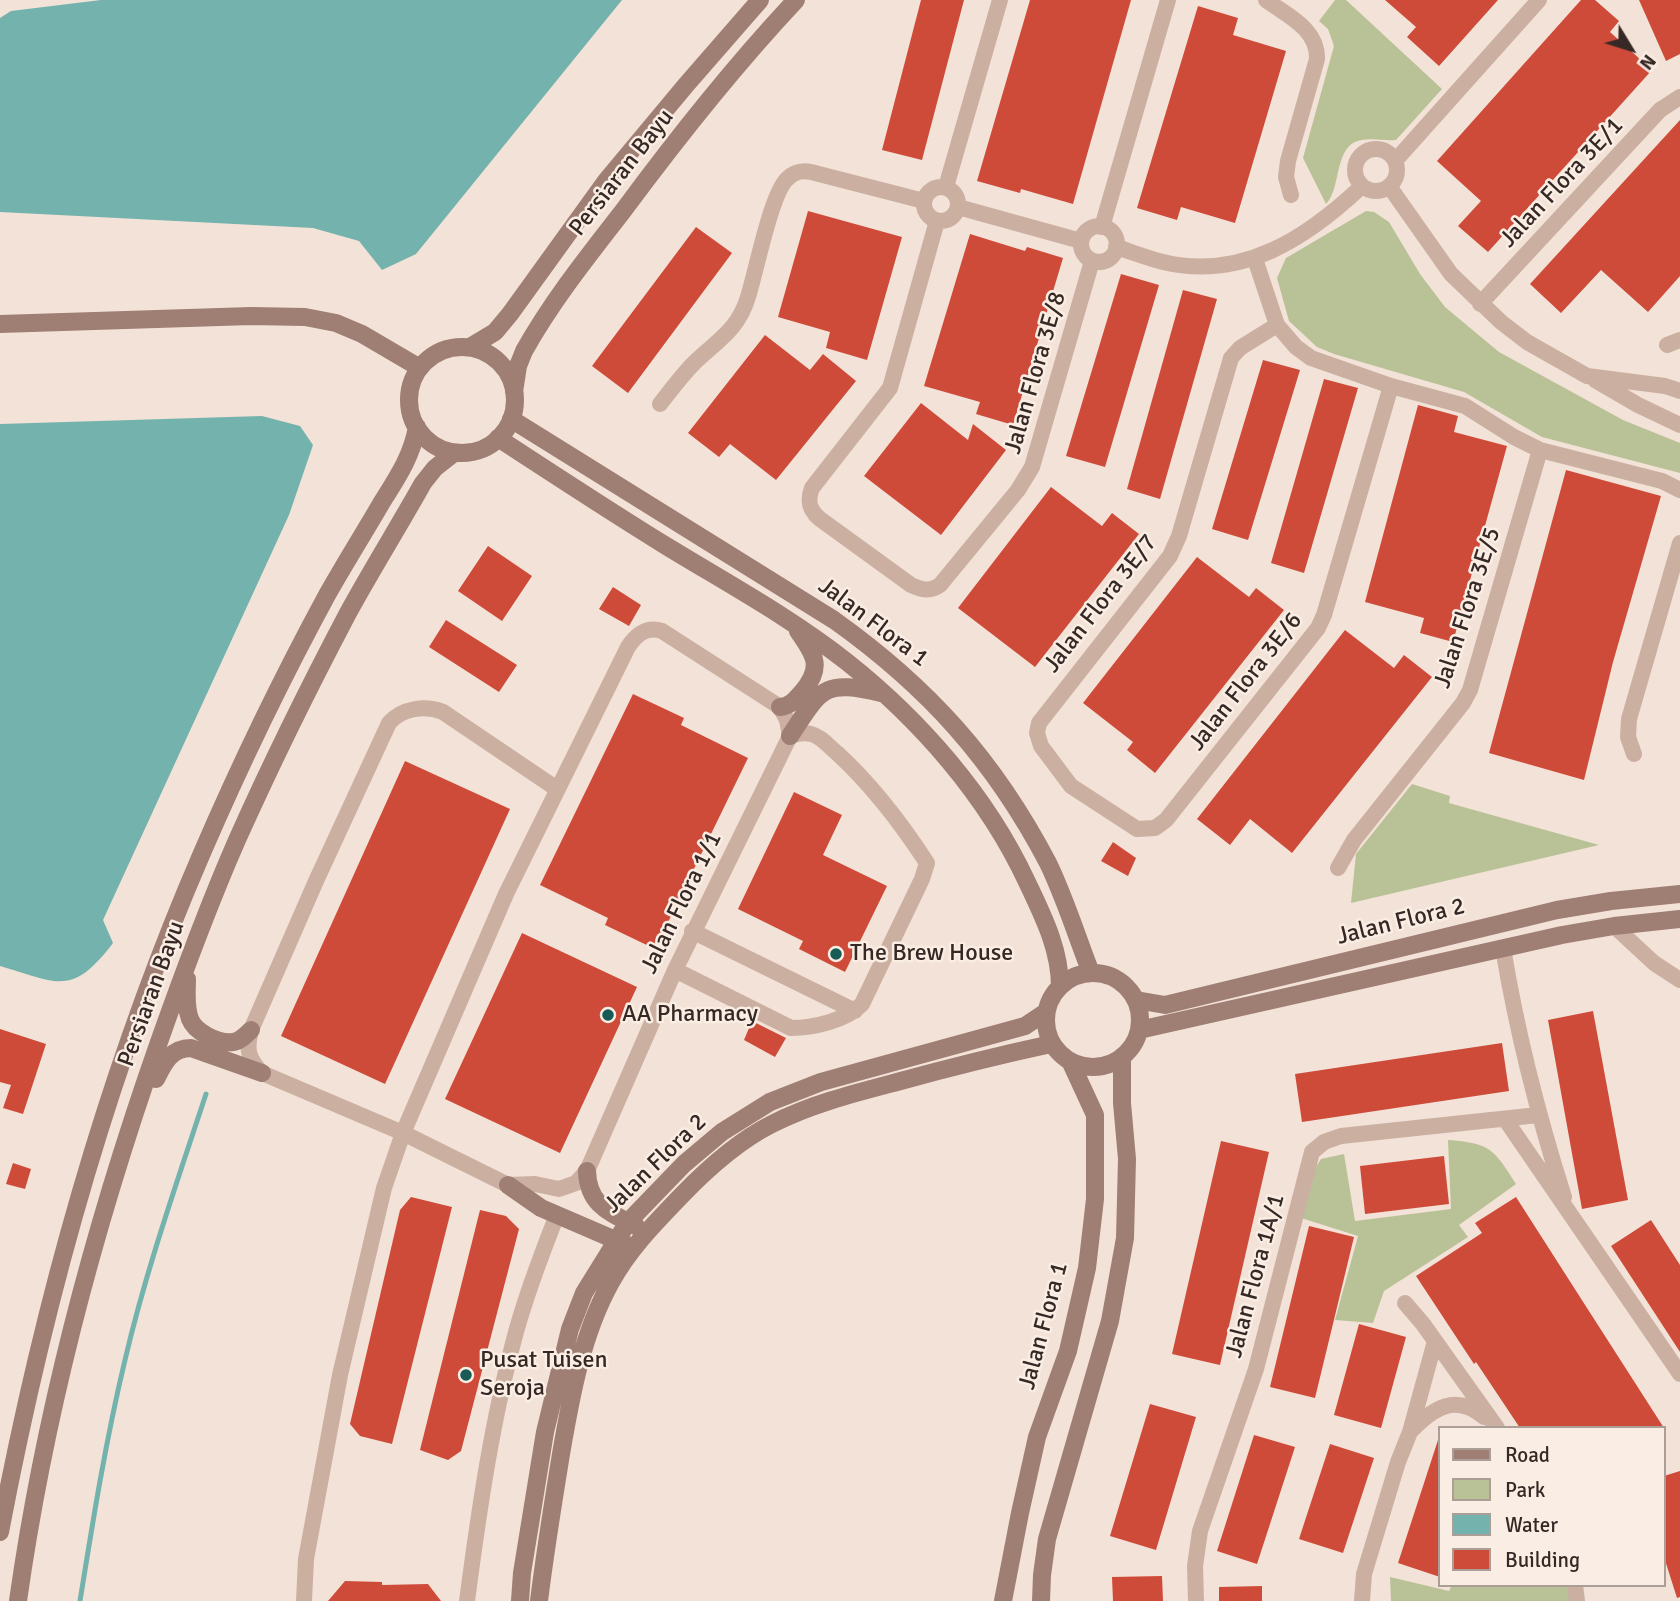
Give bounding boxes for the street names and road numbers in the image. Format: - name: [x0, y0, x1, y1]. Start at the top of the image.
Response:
- street label: Persiaran Bayu: [564, 104, 680, 242]
- street label: Jalan Flora 3E/1: [1494, 112, 1630, 254]
- street label: Jalan Flora 3E/8: [999, 289, 1073, 457]
- street label: Jalan Flora 3E/5: [1428, 524, 1508, 692]
- street label: Jalan Flora 3E/7: [1038, 529, 1164, 679]
- street label: Jalan Flora 1: [812, 572, 934, 674]
- street label: Jalan Flora 3E/6: [1183, 607, 1309, 757]
- street label: Jalan Flora 1/1: [635, 828, 729, 978]
- street label: Jalan Flora 2: [1334, 892, 1468, 952]
- street label: Persiaran Bayu: [112, 917, 192, 1071]
- street label: Jalan Flora 2: [599, 1108, 713, 1220]
- street label: Jalan Flora 1A/1: [1220, 1191, 1292, 1361]
- street label: Jalan Flora 1: [1013, 1259, 1075, 1393]

